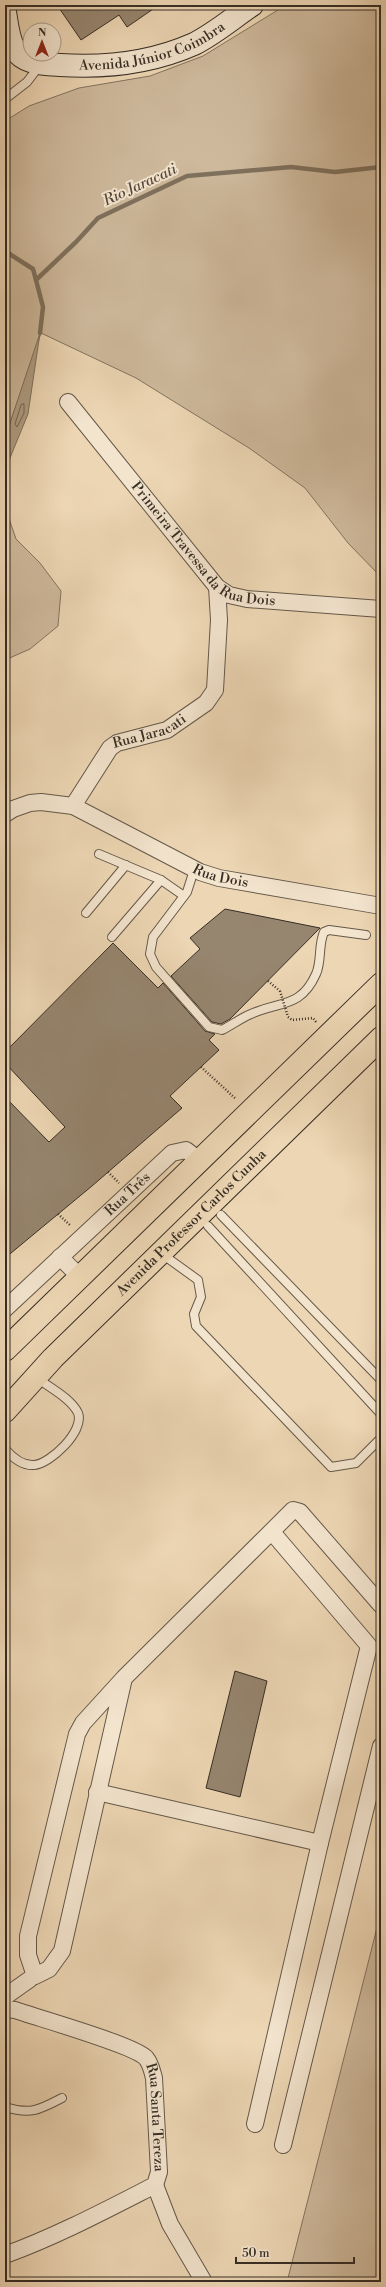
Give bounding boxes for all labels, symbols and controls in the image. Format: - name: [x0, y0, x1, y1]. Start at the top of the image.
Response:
- street label: Avenida Júnior Coimbra: [78, 18, 229, 75]
- north arrow: [22, 22, 62, 62]
- text: N: [38, 26, 47, 40]
- water label: Rio Jaracati: [99, 160, 180, 211]
- street label: Primeira Travessa da Rua Dois: [127, 478, 276, 610]
- street label: Rua Jaracati: [111, 710, 190, 753]
- street label: Rua Dois: [189, 861, 250, 892]
- street label: Avenida Professor Carlos Cunha: [112, 1145, 271, 1301]
- street label: Rua Três: [101, 1169, 154, 1220]
- street label: Rua Santa Tereza: [141, 2061, 168, 2173]
- scale bar: [236, 2239, 354, 2265]
- text: 50 m: [242, 2246, 270, 2261]

